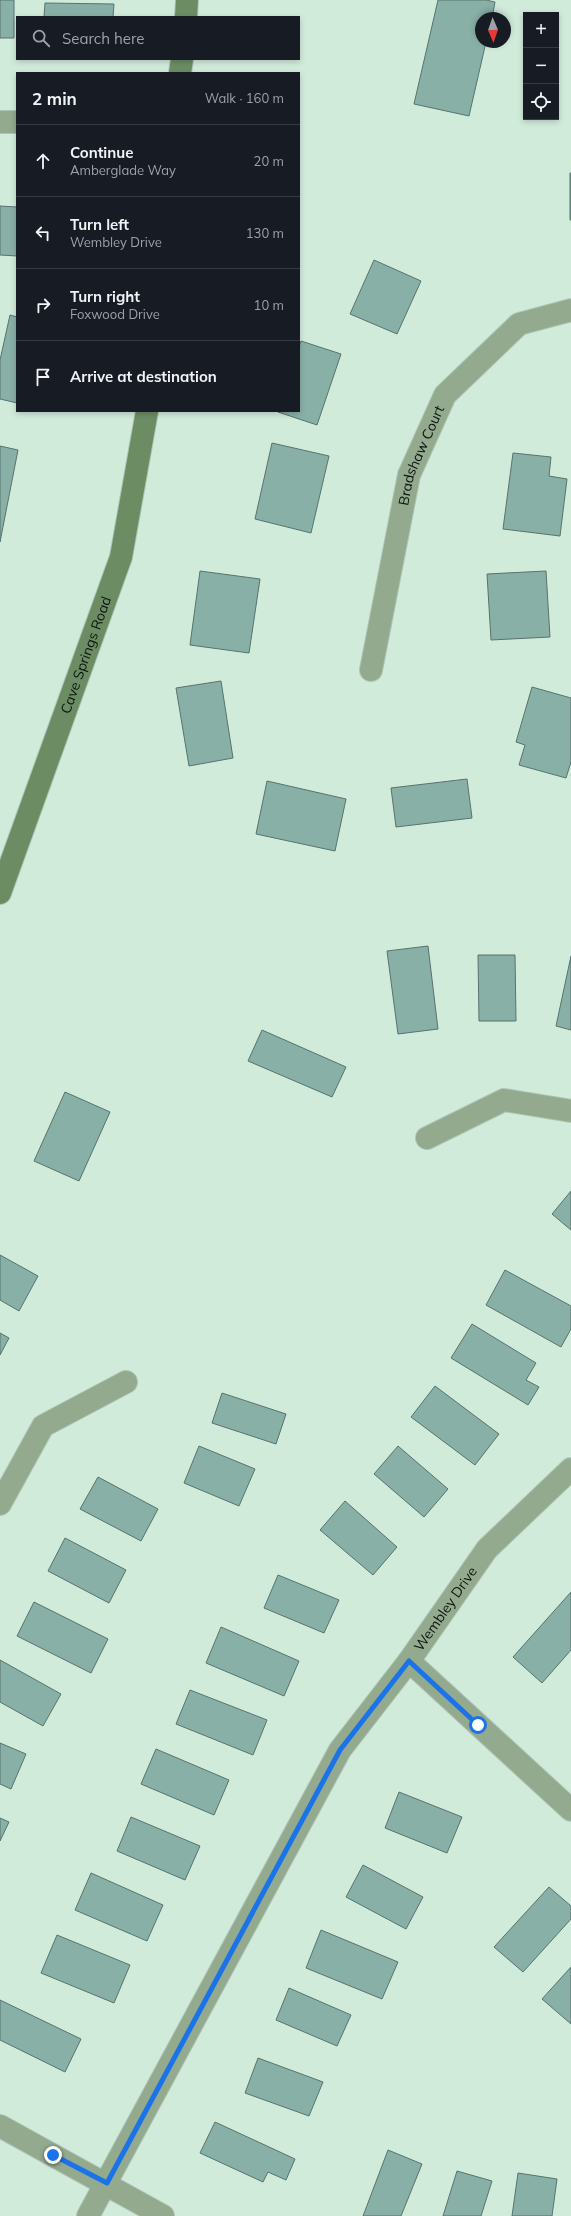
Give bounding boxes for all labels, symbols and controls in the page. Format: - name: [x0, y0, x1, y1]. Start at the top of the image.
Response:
- north arrow: [475, 12, 511, 48]
- map controls: [523, 12, 559, 120]
- button: +: [523, 12, 559, 48]
- search box: [16, 16, 300, 60]
- icon: search: [30, 27, 52, 49]
- text: Search here: [62, 29, 144, 48]
- button: −: [523, 48, 559, 84]
- button: locate: [523, 84, 559, 120]
- text: 2 min: [32, 88, 77, 109]
- text: Walk · 160 m: [205, 90, 284, 106]
- text: Continue: [70, 143, 133, 162]
- icon: ahead: [32, 150, 54, 172]
- text: 20 m: [254, 153, 284, 169]
- text: Amberglade Way: [70, 162, 176, 178]
- text: Turn left: [70, 215, 129, 234]
- icon: left: [32, 222, 54, 244]
- text: 130 m: [246, 225, 284, 241]
- text: Wembley Drive: [70, 234, 162, 250]
- text: Turn right: [70, 287, 140, 306]
- icon: right: [32, 294, 54, 316]
- text: 10 m: [254, 297, 284, 313]
- text: Foxwood Drive: [70, 306, 160, 322]
- icon: arrive: [32, 366, 54, 388]
- text: Arrive at destination: [70, 367, 217, 386]
- street label: Bradshaw Court: [394, 402, 448, 507]
- street label: Cave Springs Road: [56, 594, 115, 716]
- street label: Wembley Drive: [410, 1563, 481, 1655]
- route start: [469, 1716, 487, 1734]
- route end: [44, 2146, 62, 2164]

